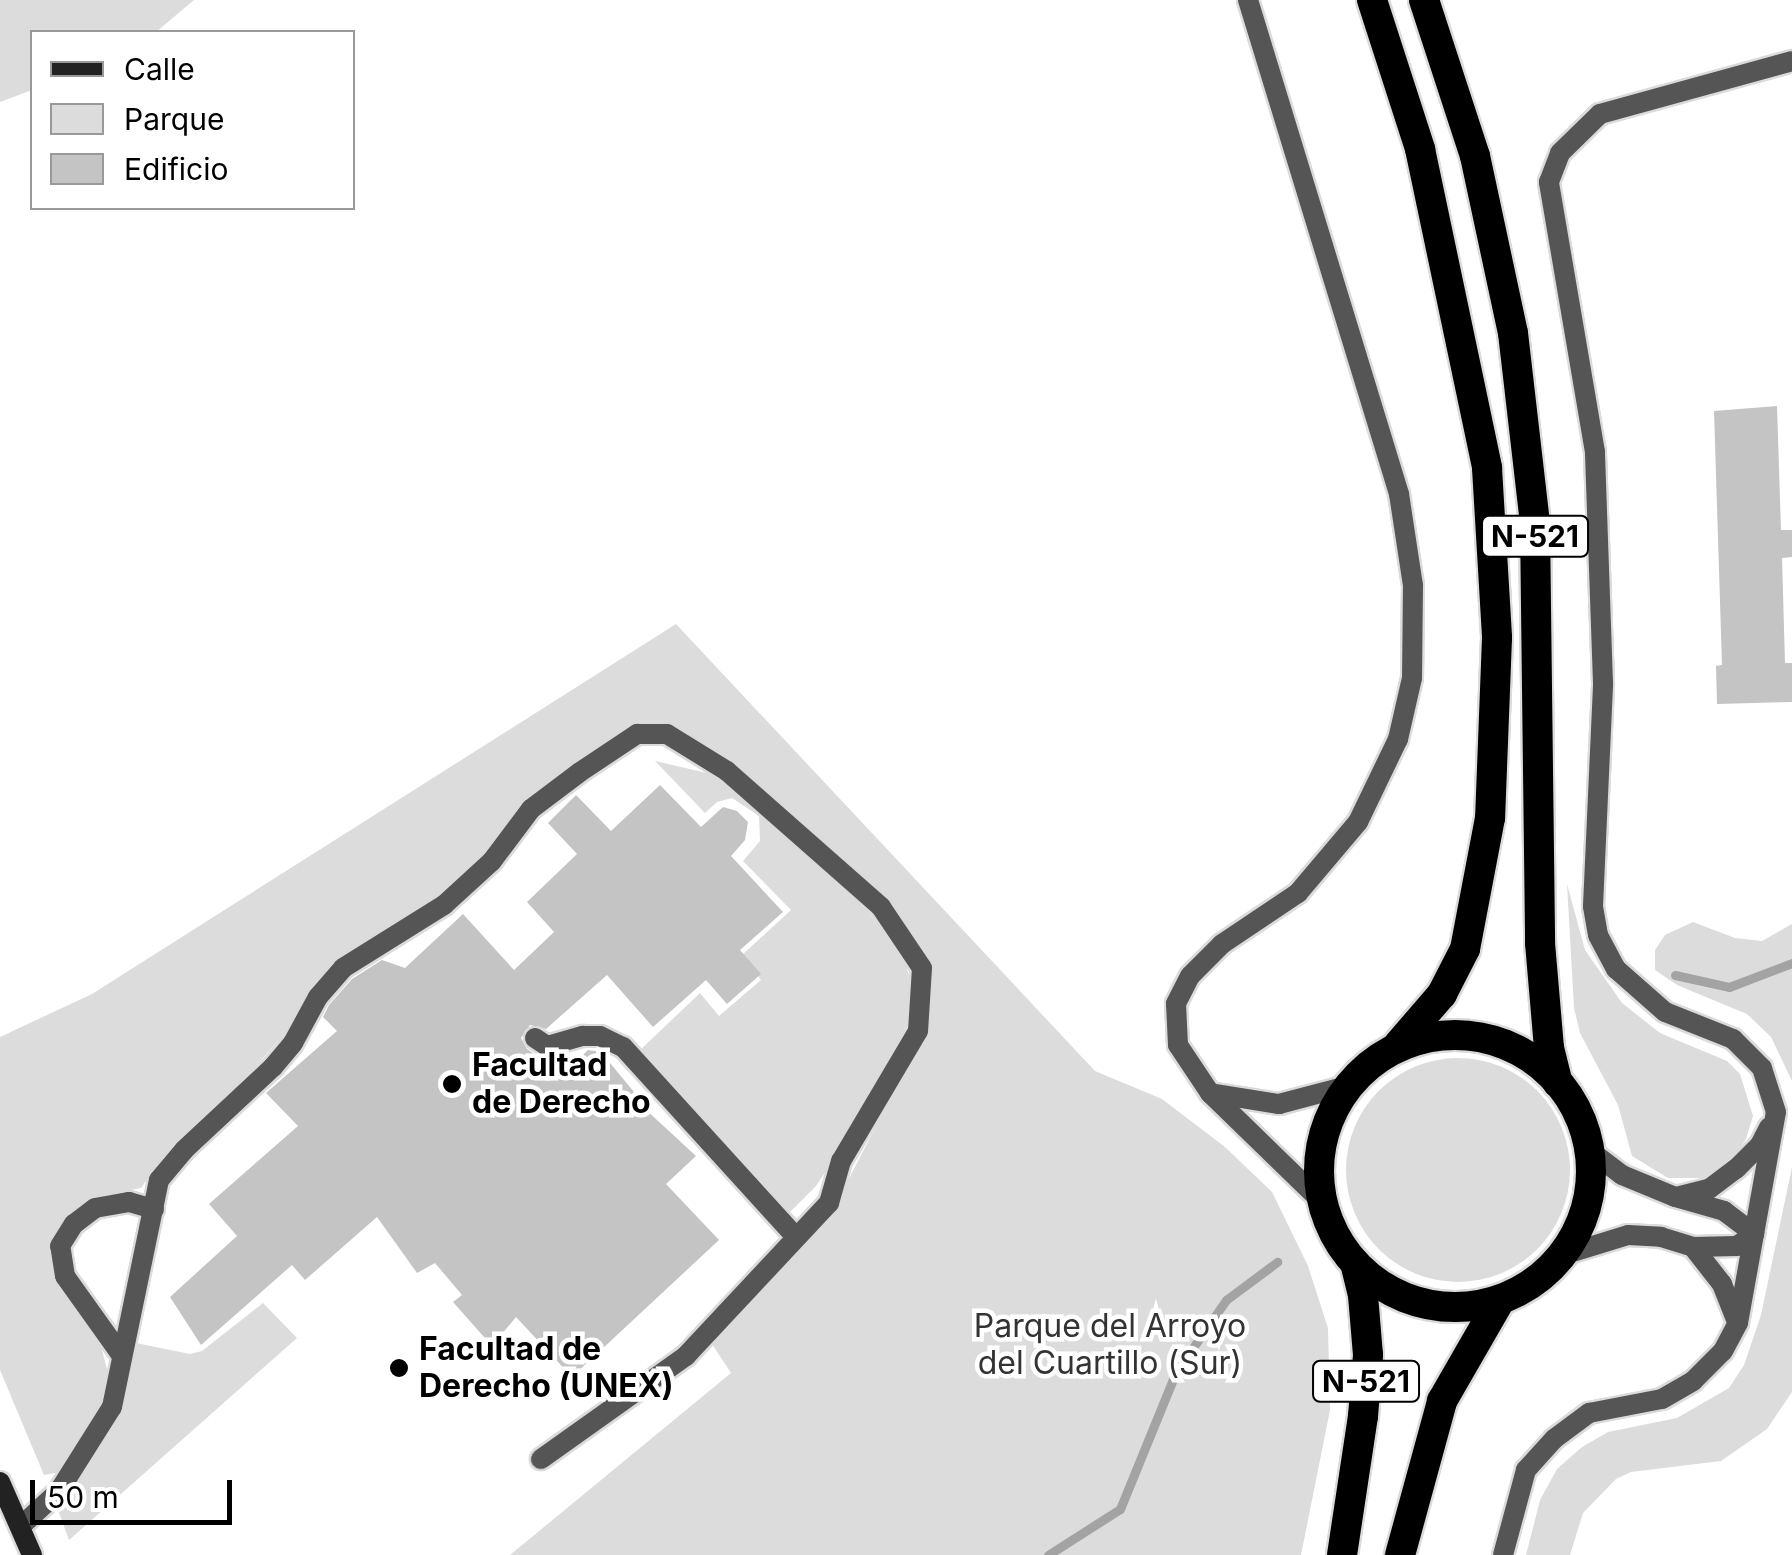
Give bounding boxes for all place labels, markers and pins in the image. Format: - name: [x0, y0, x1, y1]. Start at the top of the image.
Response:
- place label: Facultad de Derecho: [472, 1047, 651, 1122]
- marker: Facultad de Derecho: [441, 1073, 463, 1095]
- place label: Facultad de Derecho (UNEX): [419, 1331, 673, 1406]
- marker: Facultad de Derecho (UNEX): [388, 1357, 410, 1379]

